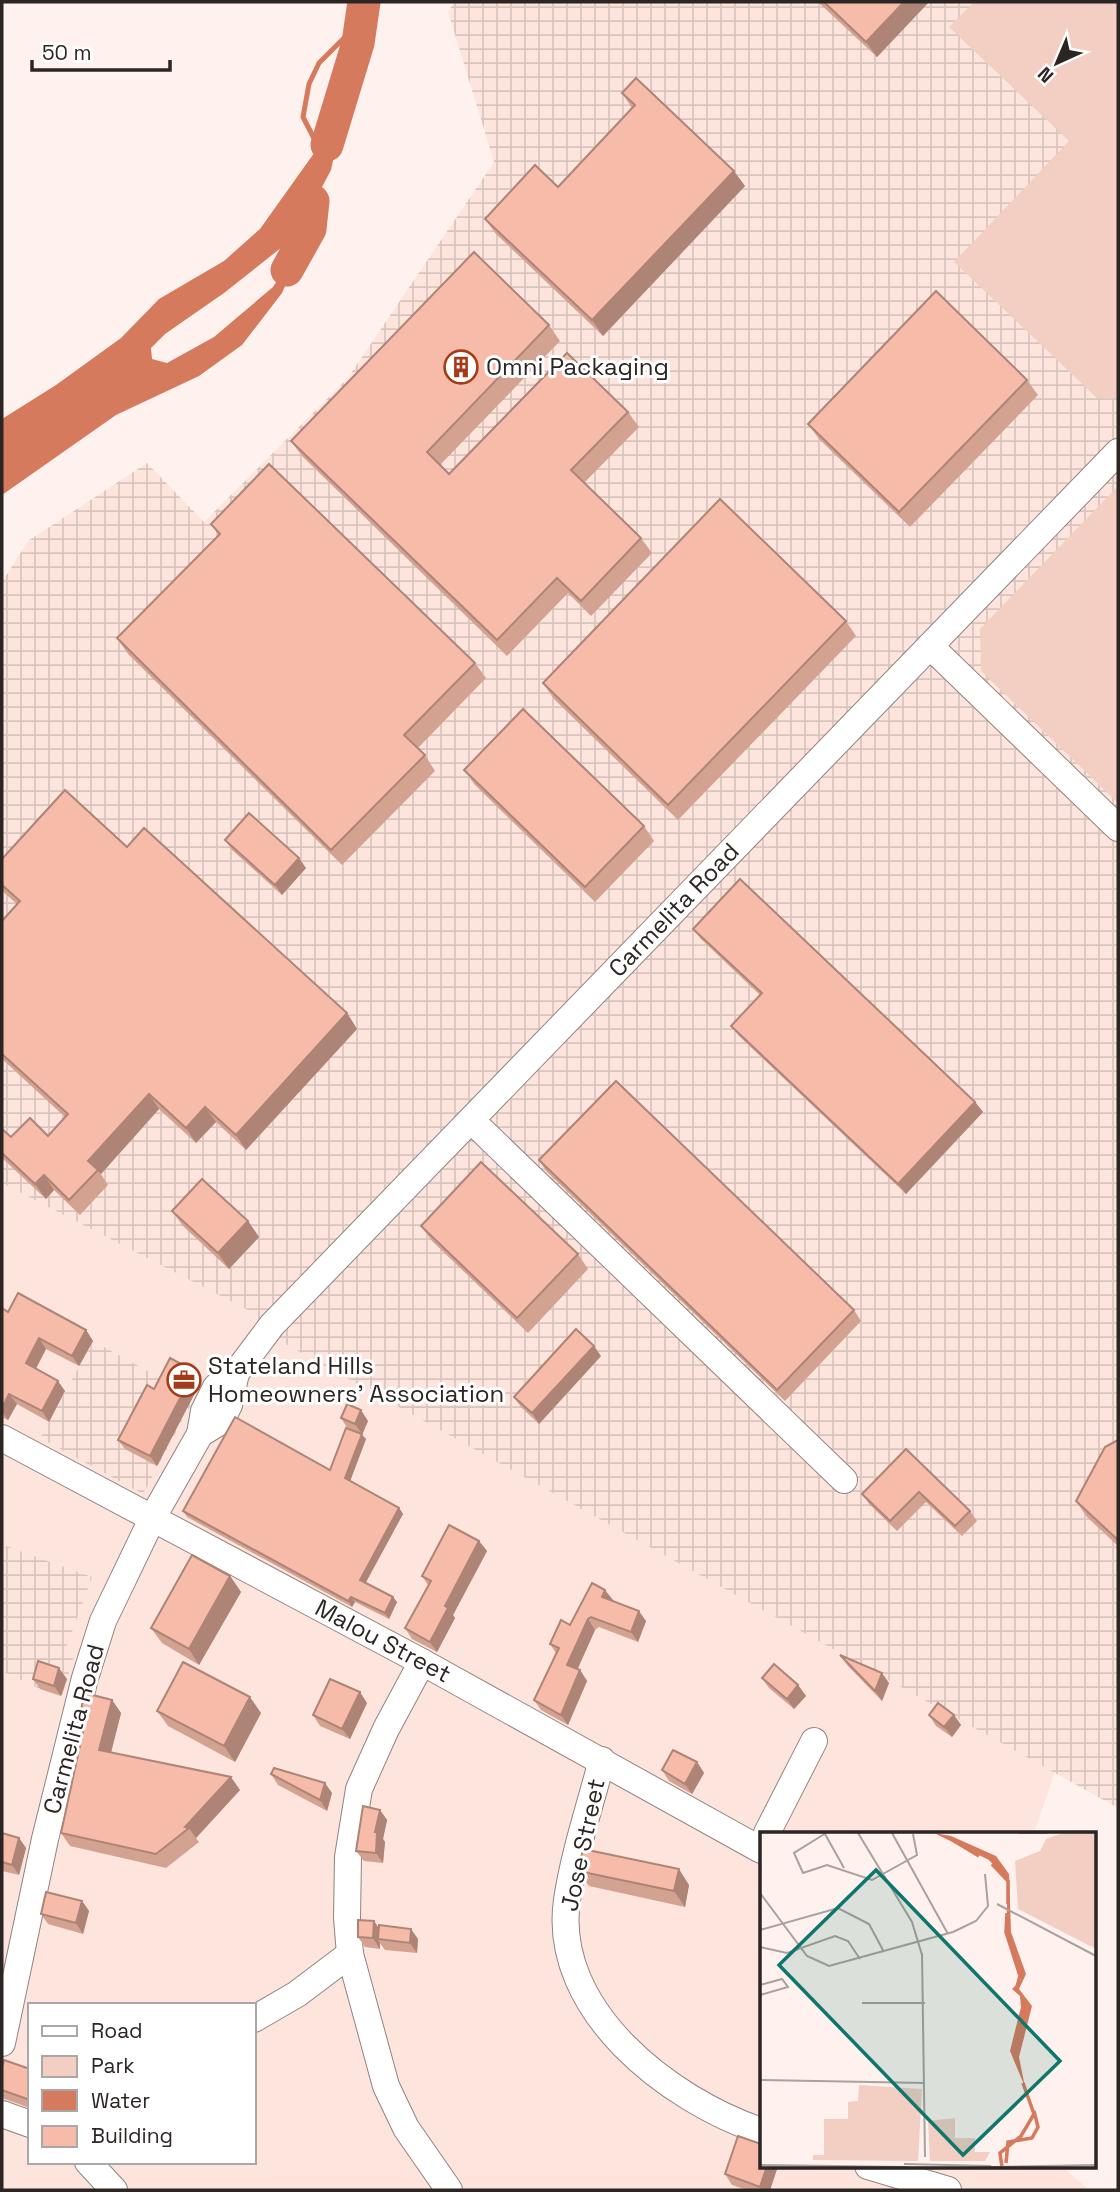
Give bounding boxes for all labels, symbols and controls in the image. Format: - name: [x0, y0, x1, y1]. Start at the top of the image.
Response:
- scale bar: [32, 28, 170, 72]
- north arrow: [1022, 28, 1092, 98]
- text: 50 m: [42, 39, 92, 66]
- text: N: [1032, 61, 1059, 88]
- building icon: Omni Packaging: [442, 348, 480, 386]
- place label: Omni Packaging: [486, 351, 669, 382]
- street label: Carmelita Road: [602, 836, 745, 983]
- place label: Stateland Hills Homeowners' Association: [208, 1350, 504, 1409]
- office icon: Stateland Hills Homeowners' Association: [165, 1361, 203, 1399]
- street label: Malou Street: [310, 1592, 456, 1689]
- street label: Carmelita Road: [36, 1640, 111, 1817]
- street label: Jose Street: [553, 1776, 612, 1914]
- inset map: [760, 1832, 1096, 2168]
- legend: [28, 2003, 256, 2164]
- text: Road: [91, 2017, 143, 2044]
- text: Park: [91, 2052, 135, 2079]
- text: Water: [91, 2087, 150, 2114]
- text: Building: [91, 2122, 173, 2149]

